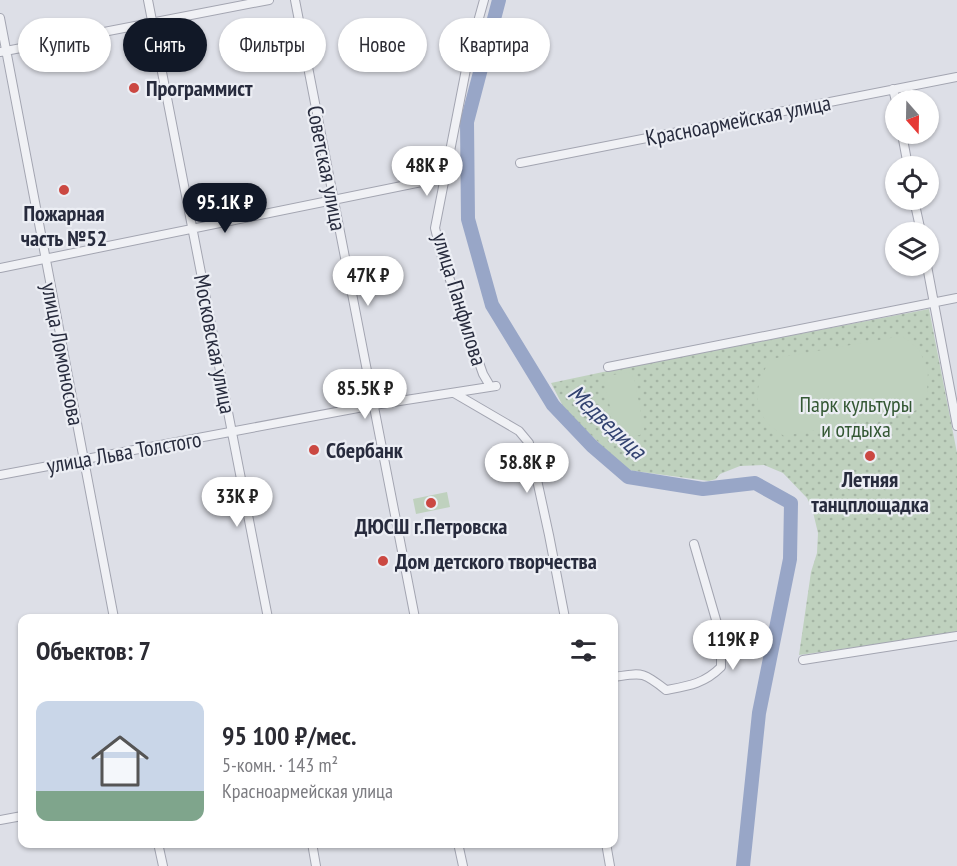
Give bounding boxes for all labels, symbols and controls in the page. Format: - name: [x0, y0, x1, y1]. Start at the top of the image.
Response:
- chip: Купить: [18, 18, 111, 72]
- chip: Снять: [123, 18, 207, 72]
- chip: Фильтры: [219, 18, 326, 72]
- chip: Новое: [338, 18, 427, 72]
- chip: Квартира: [439, 18, 550, 72]
- place label: Программист: [146, 74, 253, 102]
- marker: Программист: [127, 81, 141, 95]
- street label: Красноармейская улица: [643, 88, 833, 152]
- north arrow: [885, 90, 939, 144]
- map controls: [885, 90, 939, 276]
- street label: Советская улица: [301, 103, 353, 233]
- pin: 48K ₽: [385, 146, 469, 197]
- text: 48K ₽: [406, 152, 448, 178]
- button: locate: [885, 156, 939, 210]
- marker: Пожарная часть №52: [57, 183, 71, 197]
- pin: 95.1K ₽: [170, 183, 280, 234]
- text: 95.1K ₽: [197, 189, 253, 215]
- place label: Пожарная часть №52: [21, 199, 107, 252]
- button: layers: [885, 222, 939, 276]
- street label: улица Панфилова: [426, 229, 494, 369]
- pin: 47K ₽: [326, 256, 410, 307]
- text: 47K ₽: [347, 262, 389, 288]
- street label: Московская улица: [188, 272, 242, 416]
- street label: улица Ломоносова: [35, 280, 91, 428]
- pin: 85.5K ₽: [310, 369, 420, 420]
- text: 85.5K ₽: [337, 375, 393, 401]
- water label: Медведица: [562, 378, 654, 467]
- park label: Парк культуры и отдыха: [800, 390, 912, 443]
- street label: улица Льва Толстого: [44, 425, 204, 479]
- place label: Сбербанк: [326, 436, 404, 464]
- marker: Сбербанк: [307, 443, 321, 457]
- pin: 58.8K ₽: [472, 443, 582, 494]
- text: 58.8K ₽: [499, 449, 555, 475]
- marker: Летняя танцплощадка: [863, 449, 877, 463]
- place label: Летняя танцплощадка: [811, 465, 929, 518]
- pin: 33K ₽: [195, 477, 279, 528]
- text: 33K ₽: [216, 483, 258, 509]
- marker: ДЮСШ г.Петровска: [424, 496, 438, 510]
- place label: ДЮСШ г.Петровска: [355, 512, 507, 540]
- place label: Дом детского творчества: [395, 547, 597, 575]
- marker: Дом детского творчества: [376, 554, 390, 568]
- pin: 119K ₽: [684, 620, 782, 671]
- text: 119K ₽: [707, 626, 759, 652]
- text: Объектов: 7: [36, 634, 151, 667]
- icon: filters: [567, 634, 600, 667]
- text: 95 100 ₽/мес.: [222, 719, 356, 752]
- icon: home: [84, 725, 156, 797]
- text: 5-комн. · 143 m²: [222, 752, 338, 778]
- text: Красноармейская улица: [222, 778, 393, 804]

